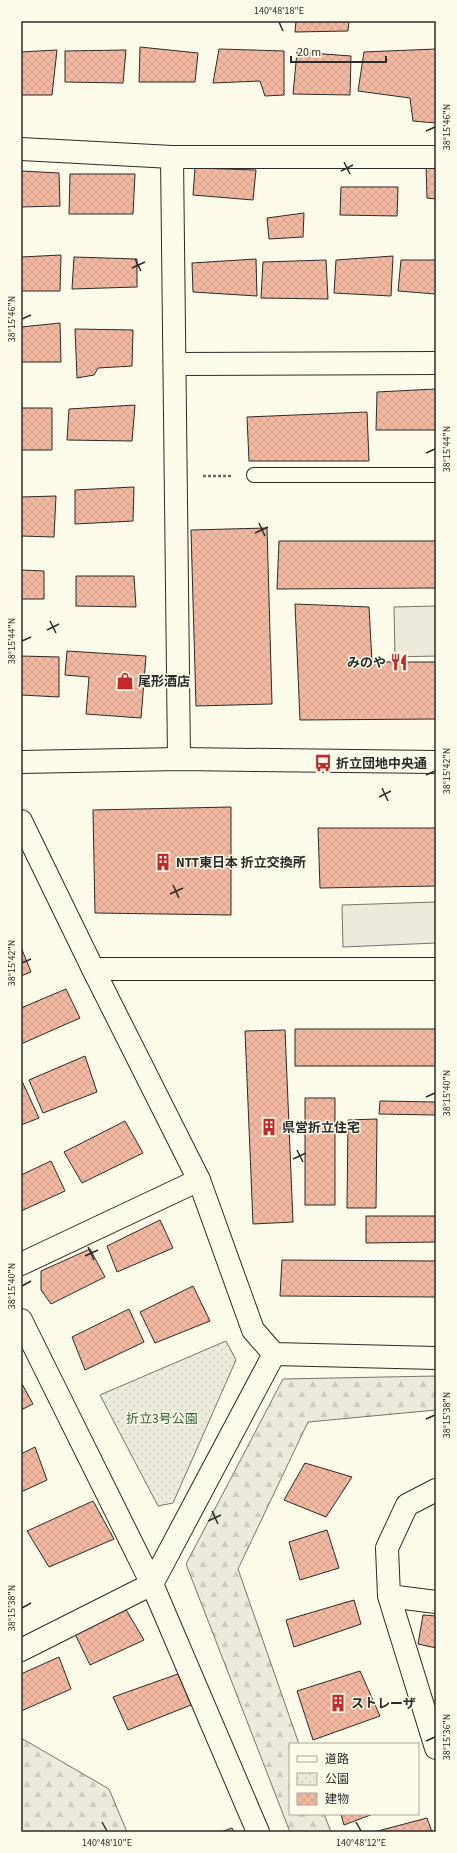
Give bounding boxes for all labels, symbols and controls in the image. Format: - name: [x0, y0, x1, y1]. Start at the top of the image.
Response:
- text: 140°48'18"E: [254, 4, 304, 18]
- scale bar: [291, 38, 386, 64]
- text: 20 m: [297, 44, 321, 61]
- text: 38°15'46"N: [440, 104, 454, 150]
- text: 38°15'46"N: [5, 296, 19, 342]
- text: 38°15'44"N: [440, 426, 454, 472]
- text: 38°15'44"N: [5, 618, 19, 664]
- restaurant icon: みのや: [389, 652, 409, 672]
- place label: みのや: [347, 654, 386, 672]
- shop icon: 尾形酒店: [115, 671, 135, 691]
- place label: 尾形酒店: [138, 673, 190, 691]
- text: 38°15'42"N: [440, 748, 454, 794]
- bus stop icon: 折立団地中央通: [313, 753, 333, 773]
- place label: 折立団地中央通: [336, 755, 427, 773]
- building icon: NTT東日本 折立交換所: [153, 852, 173, 872]
- place label: NTT東日本 折立交換所: [176, 854, 306, 872]
- text: 38°15'42"N: [5, 940, 19, 986]
- text: 38°15'40"N: [440, 1070, 454, 1116]
- building icon: 県営折立住宅: [259, 1117, 279, 1137]
- place label: 県営折立住宅: [282, 1119, 360, 1137]
- text: 38°15'40"N: [5, 1263, 19, 1309]
- text: 38°15'38"N: [440, 1392, 454, 1438]
- park label: 折立3号公園: [126, 1410, 198, 1428]
- text: 38°15'38"N: [5, 1585, 19, 1631]
- building icon: ストレーザ: [328, 1693, 348, 1713]
- place label: ストレーザ: [351, 1695, 416, 1713]
- text: 38°15'36"N: [440, 1714, 454, 1760]
- legend: [289, 1743, 419, 1815]
- text: 道路: [325, 1751, 349, 1768]
- text: 公園: [325, 1771, 349, 1788]
- text: 建物: [325, 1791, 349, 1808]
- text: 140°48'10"E: [82, 1836, 132, 1850]
- text: 140°48'12"E: [336, 1836, 386, 1850]

